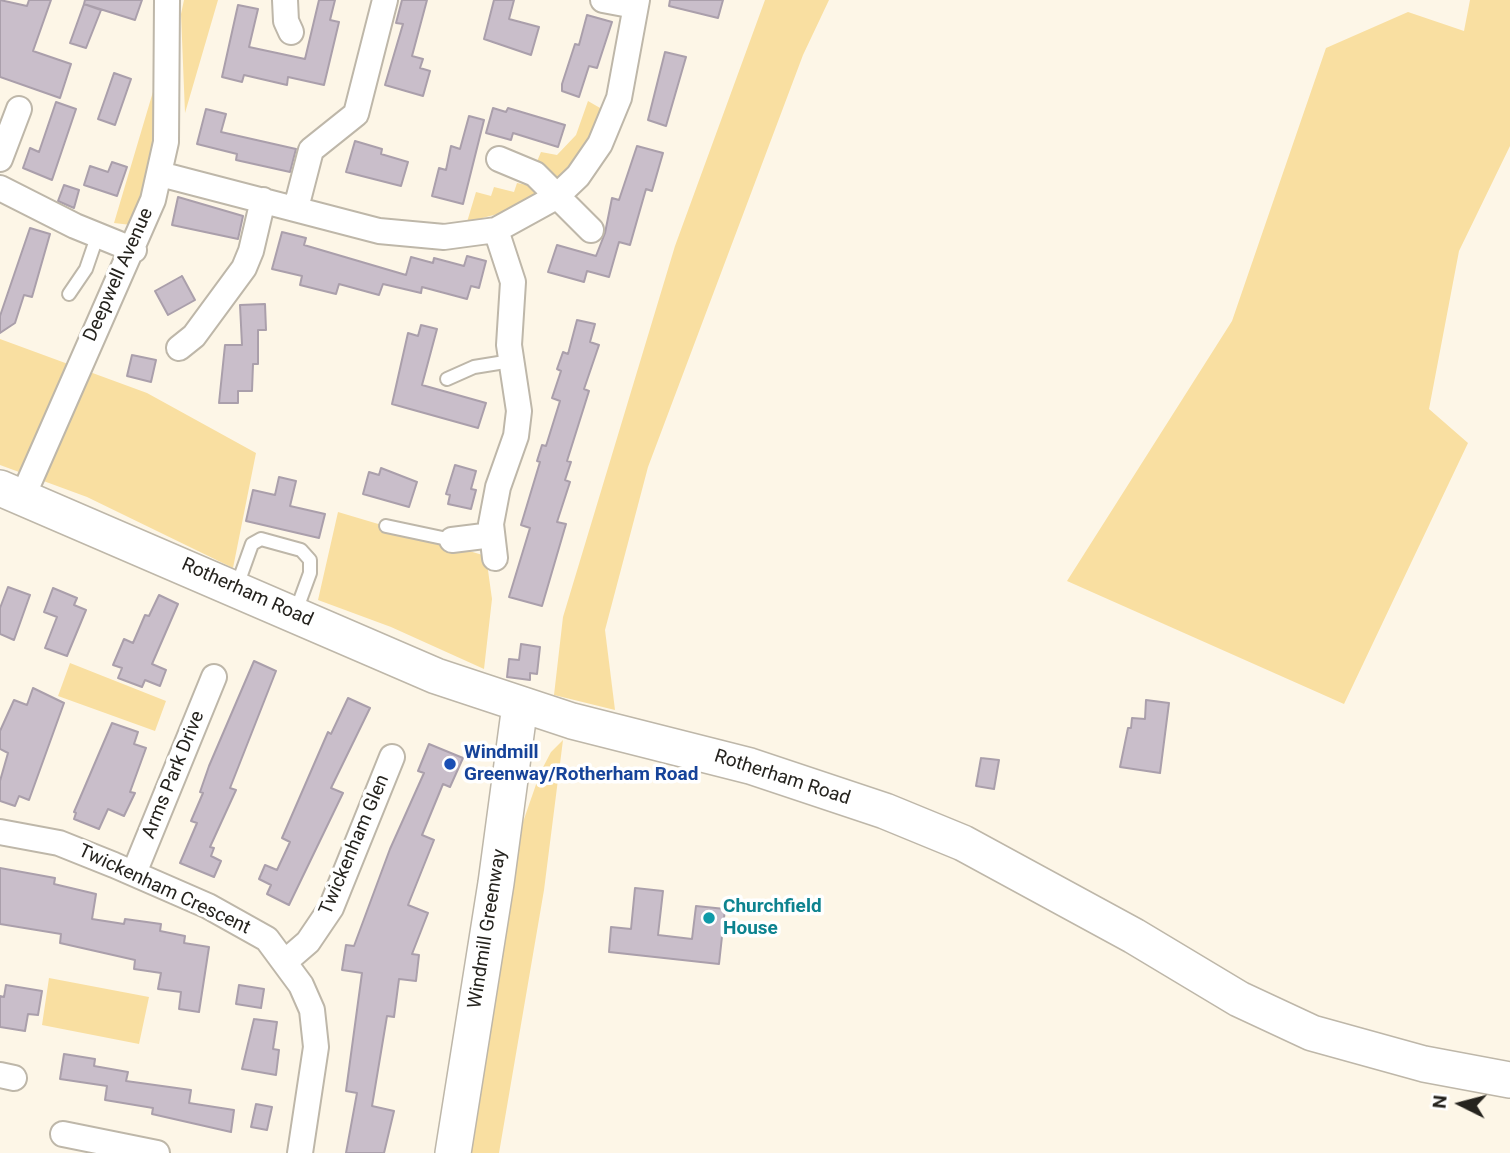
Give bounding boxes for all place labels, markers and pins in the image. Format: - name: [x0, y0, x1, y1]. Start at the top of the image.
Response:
- place label: Windmill Greenway/Rotherham Road: [464, 742, 698, 786]
- marker: Windmill Greenway/Rotherham Road: [442, 756, 458, 772]
- place label: Churchfield House: [723, 896, 822, 940]
- marker: Churchfield House: [701, 910, 717, 926]

